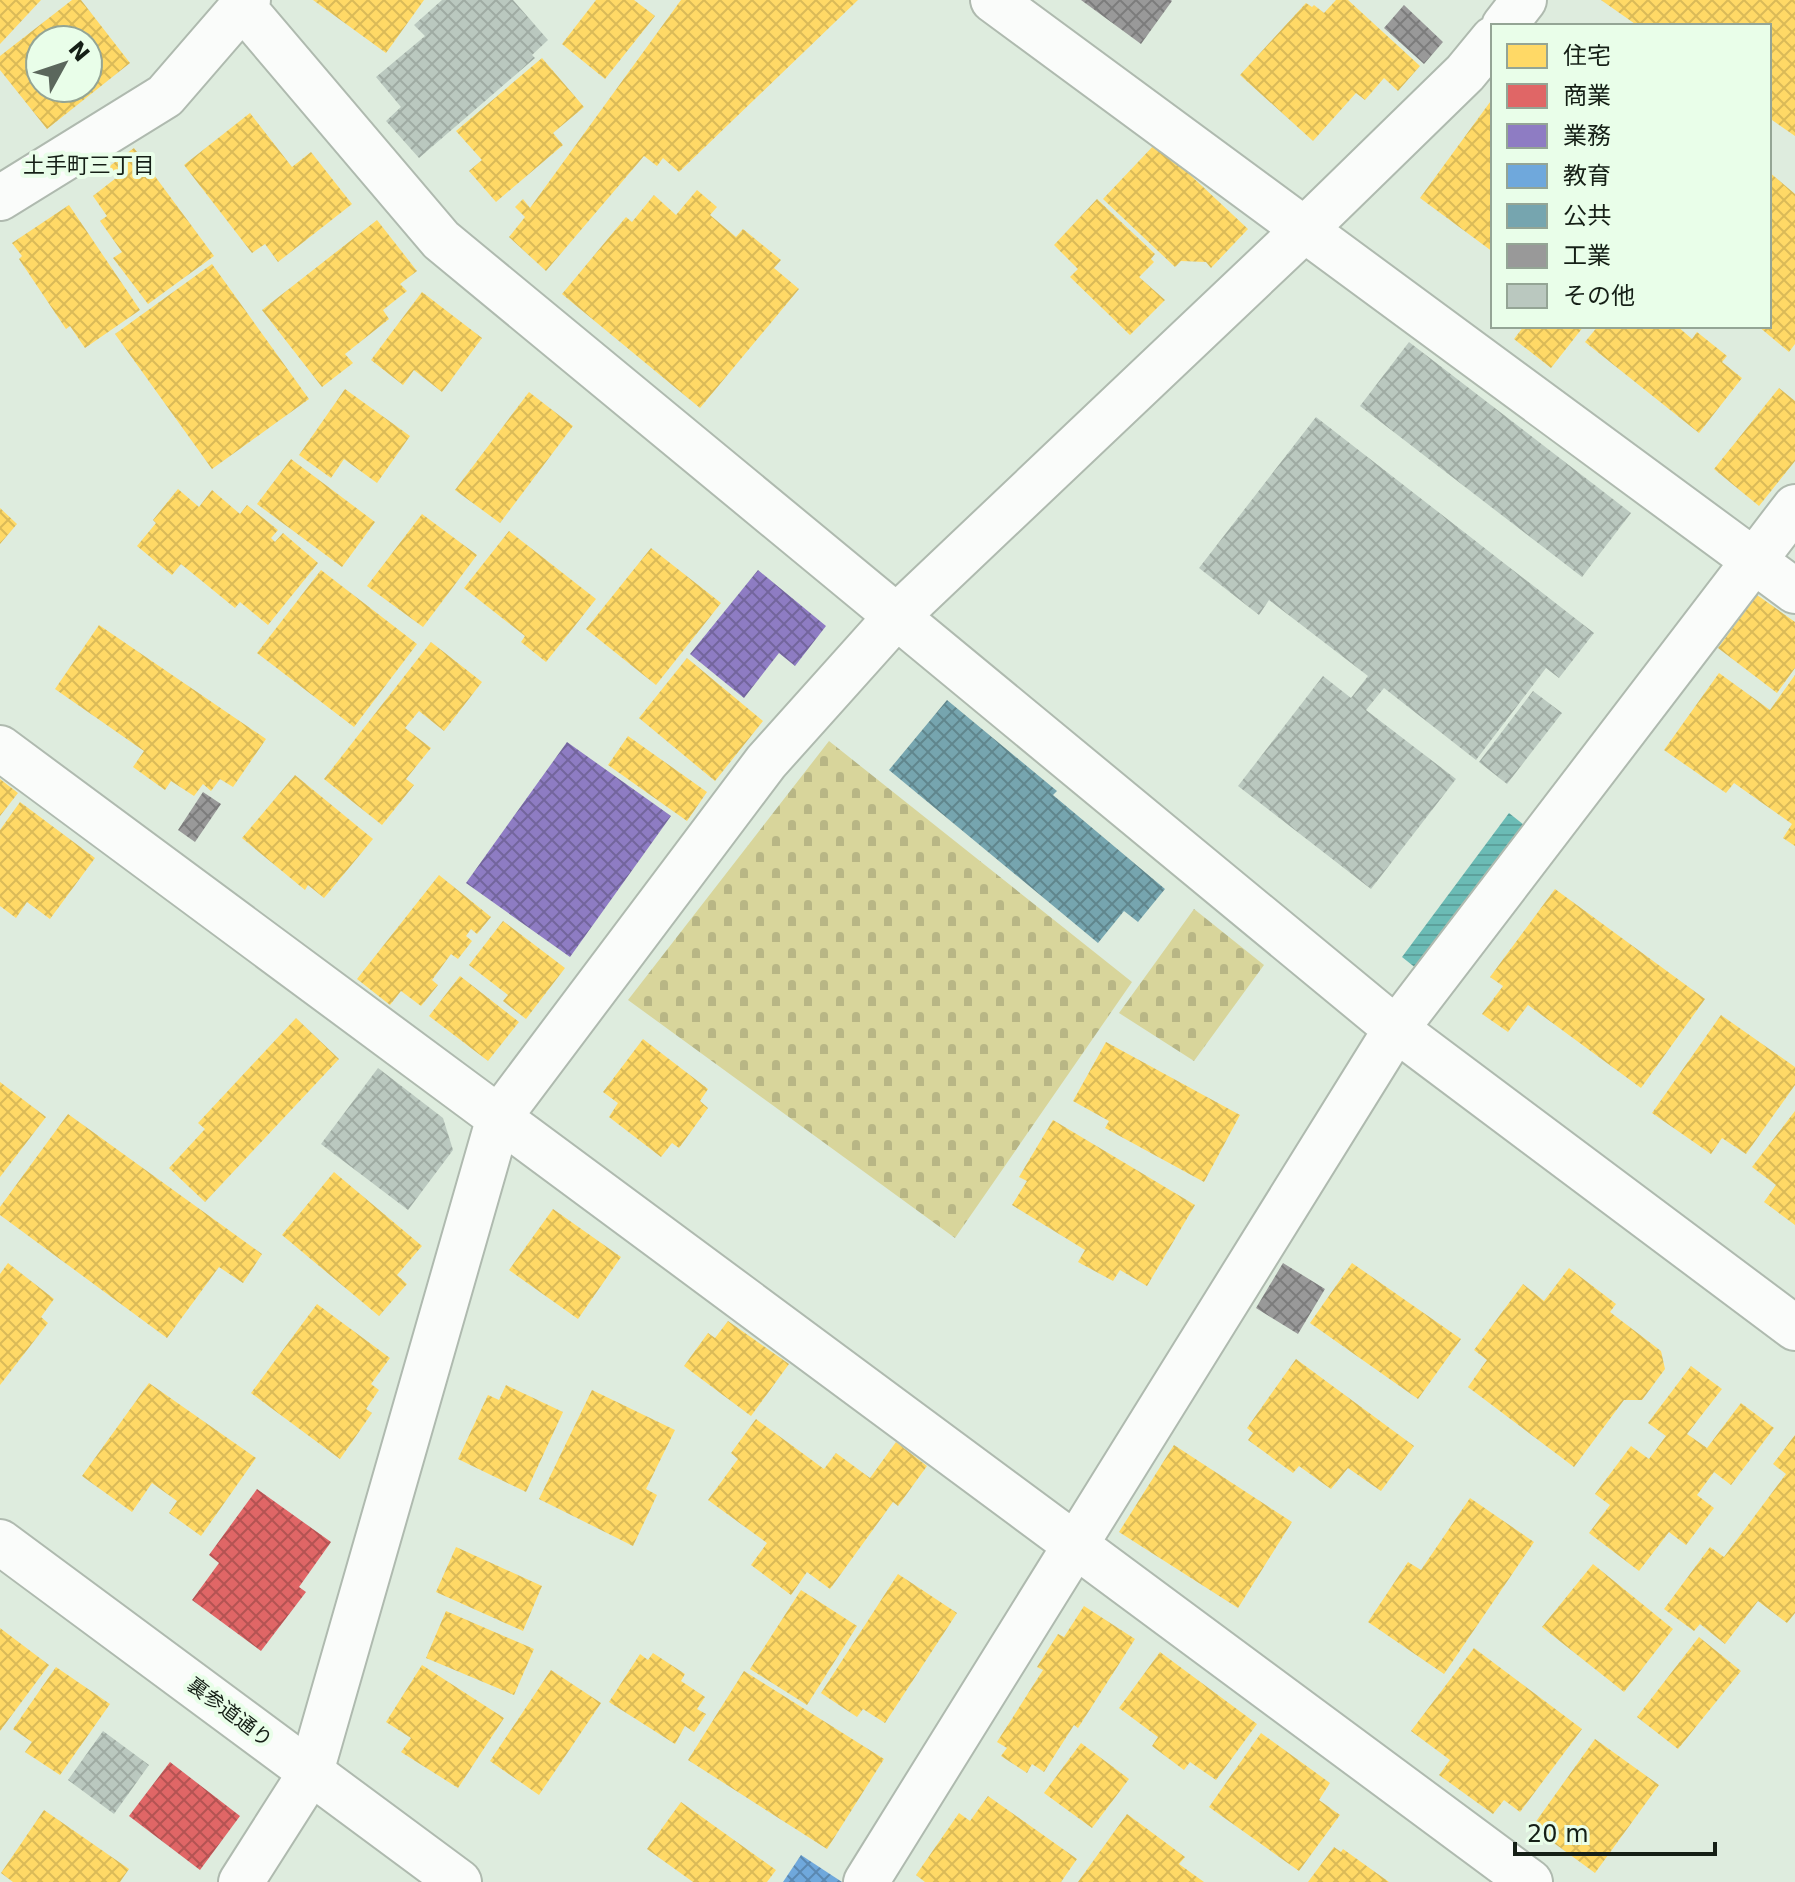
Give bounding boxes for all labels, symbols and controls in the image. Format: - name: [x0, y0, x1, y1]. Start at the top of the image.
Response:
- north arrow: [24, 24, 104, 104]
- legend: [1491, 24, 1771, 328]
- text: N: [63, 36, 94, 67]
- text: 住宅: [1563, 42, 1611, 70]
- text: 商業: [1563, 82, 1611, 110]
- text: 業務: [1563, 122, 1611, 150]
- district label: 土手町三丁目: [23, 153, 155, 178]
- text: 教育: [1563, 162, 1611, 190]
- text: 公共: [1563, 202, 1611, 230]
- text: 工業: [1563, 242, 1611, 270]
- text: その他: [1563, 282, 1635, 310]
- street label: 裏参道通り: [183, 1672, 277, 1752]
- scale bar: [1515, 1806, 1715, 1856]
- text: 20 m: [1527, 1820, 1589, 1848]

